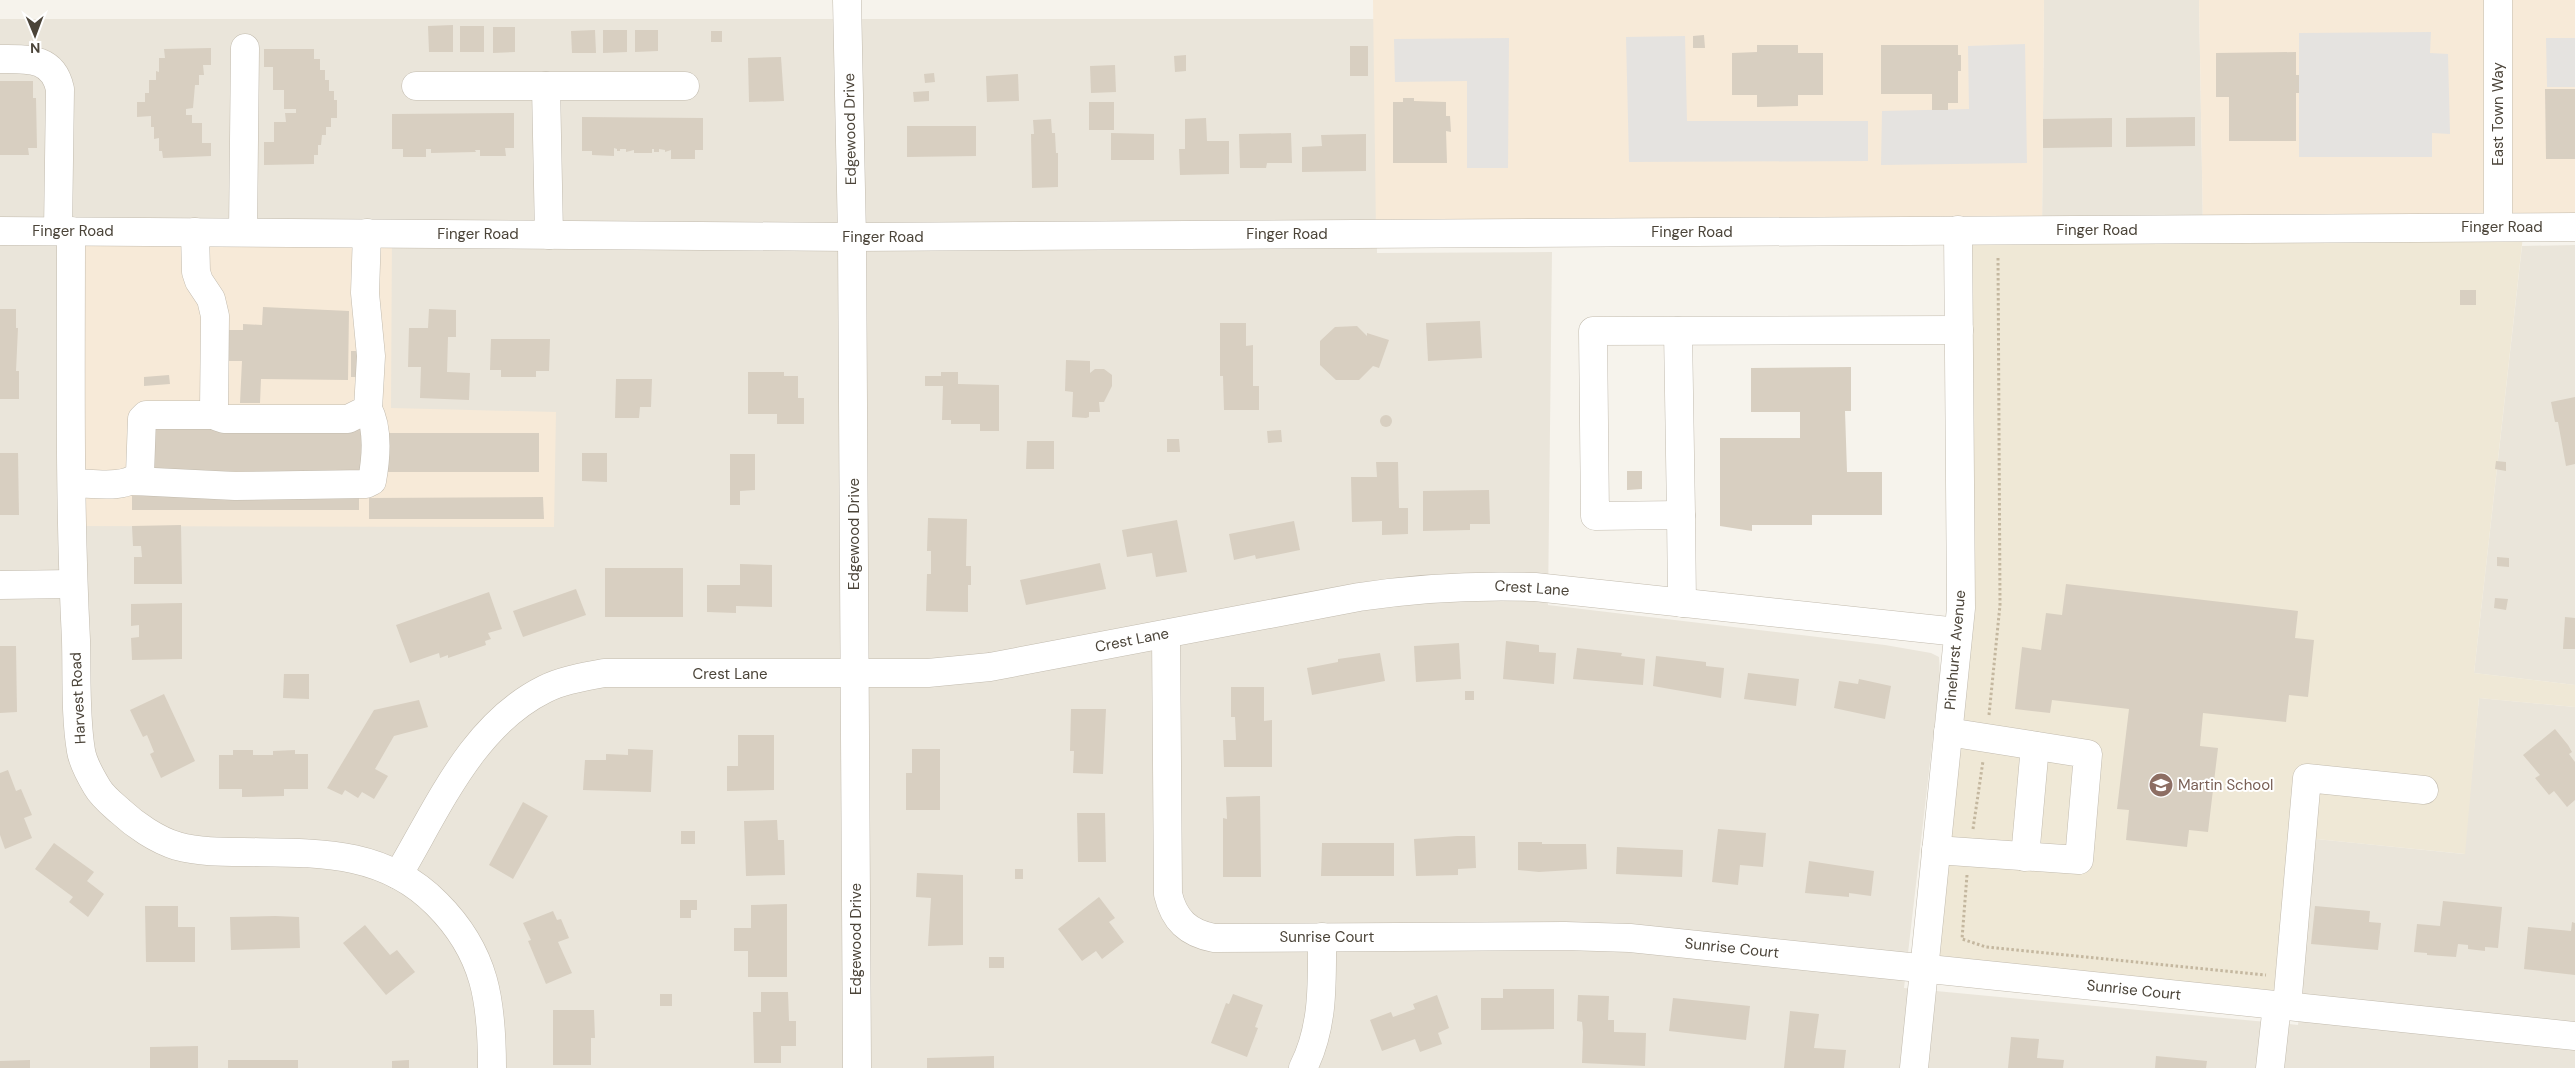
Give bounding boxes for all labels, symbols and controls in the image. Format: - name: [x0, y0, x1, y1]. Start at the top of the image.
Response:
- north arrow: [10, 10, 60, 60]
- text: N: [30, 39, 40, 57]
- street label: East Town Way: [2488, 62, 2508, 166]
- street label: Edgewood Drive: [839, 73, 861, 185]
- street label: Finger Road: [2461, 217, 2543, 237]
- street label: Finger Road: [2056, 220, 2138, 240]
- street label: Finger Road: [32, 221, 114, 241]
- street label: Finger Road: [1651, 222, 1733, 242]
- street label: Finger Road: [437, 224, 519, 244]
- street label: Finger Road: [1246, 224, 1328, 244]
- street label: Finger Road: [842, 227, 924, 247]
- street label: Edgewood Drive: [844, 478, 864, 590]
- street label: Crest Lane: [1494, 575, 1570, 601]
- street label: Pinehurst Avenue: [1940, 589, 1970, 711]
- street label: Crest Lane: [1093, 623, 1171, 657]
- street label: Harvest Road: [66, 652, 90, 744]
- street label: Crest Lane: [693, 664, 767, 684]
- school or university icon: Martin School: [2148, 772, 2174, 798]
- place label: Martin School: [2178, 775, 2273, 795]
- street label: Edgewood Drive: [846, 883, 866, 995]
- street label: Sunrise Court: [1280, 927, 1375, 947]
- street label: Sunrise Court: [1684, 933, 1780, 963]
- street label: Sunrise Court: [2086, 975, 2182, 1005]

